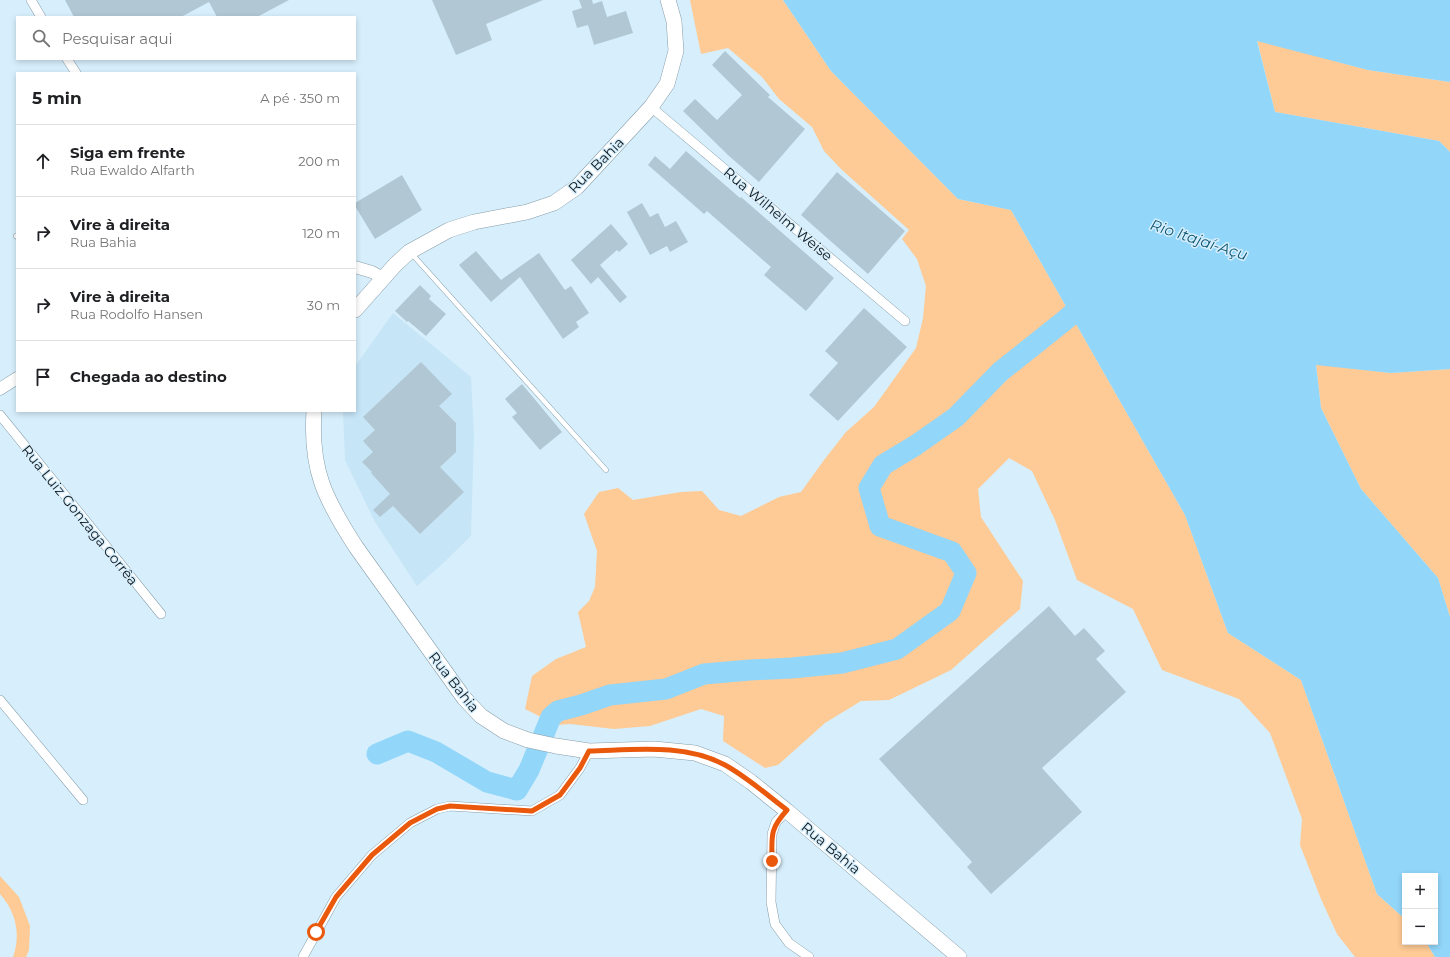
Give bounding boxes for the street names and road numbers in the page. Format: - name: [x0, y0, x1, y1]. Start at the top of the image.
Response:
- street label: Rua Bahia: [564, 133, 628, 197]
- street label: Rua Wilhelm Weise: [720, 163, 836, 265]
- street label: Rua Luiz Gonzaga Corrêa: [18, 441, 142, 589]
- street label: Rua Bahia: [425, 648, 483, 716]
- street label: Rua Bahia: [798, 818, 864, 878]

